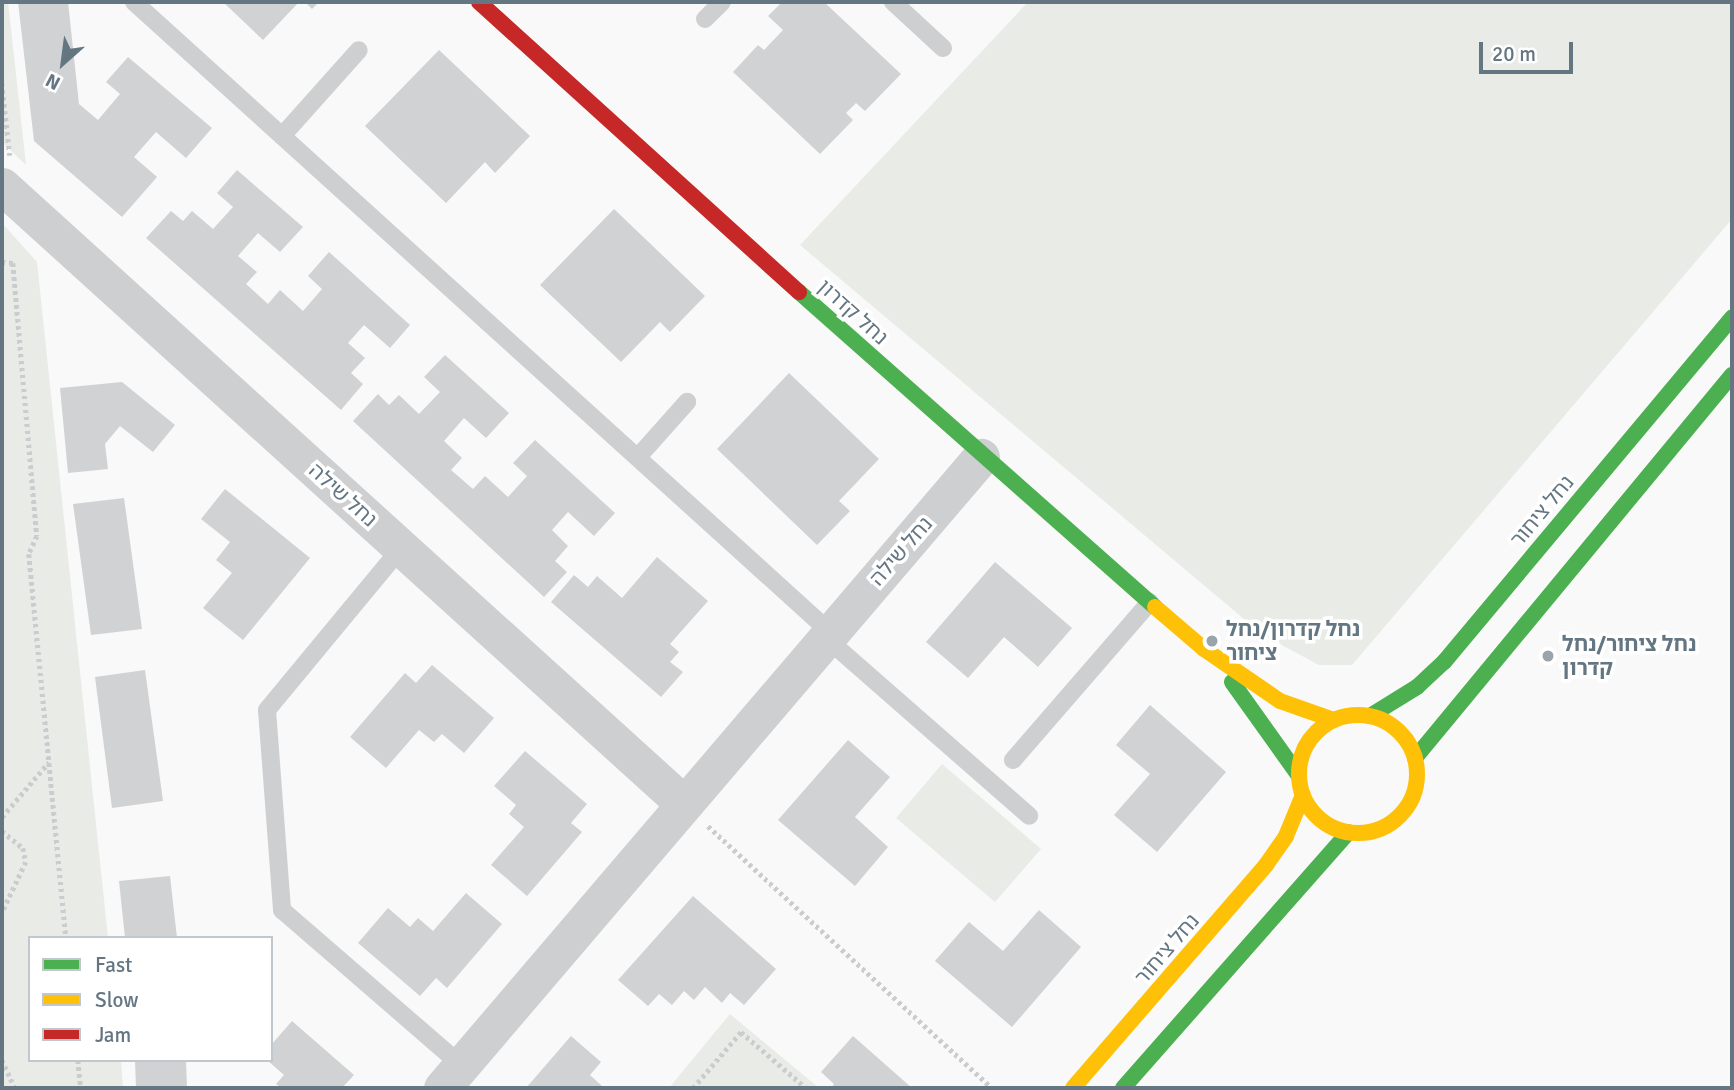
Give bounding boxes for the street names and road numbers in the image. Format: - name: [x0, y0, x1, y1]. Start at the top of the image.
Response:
- street label: נחל קדרון: [813, 274, 893, 350]
- street label: נחל שילה: [304, 458, 382, 532]
- street label: נחל ציחור: [1505, 470, 1579, 552]
- street label: נחל שילה: [864, 511, 938, 591]
- street label: נחל ציחור: [1129, 908, 1205, 990]

